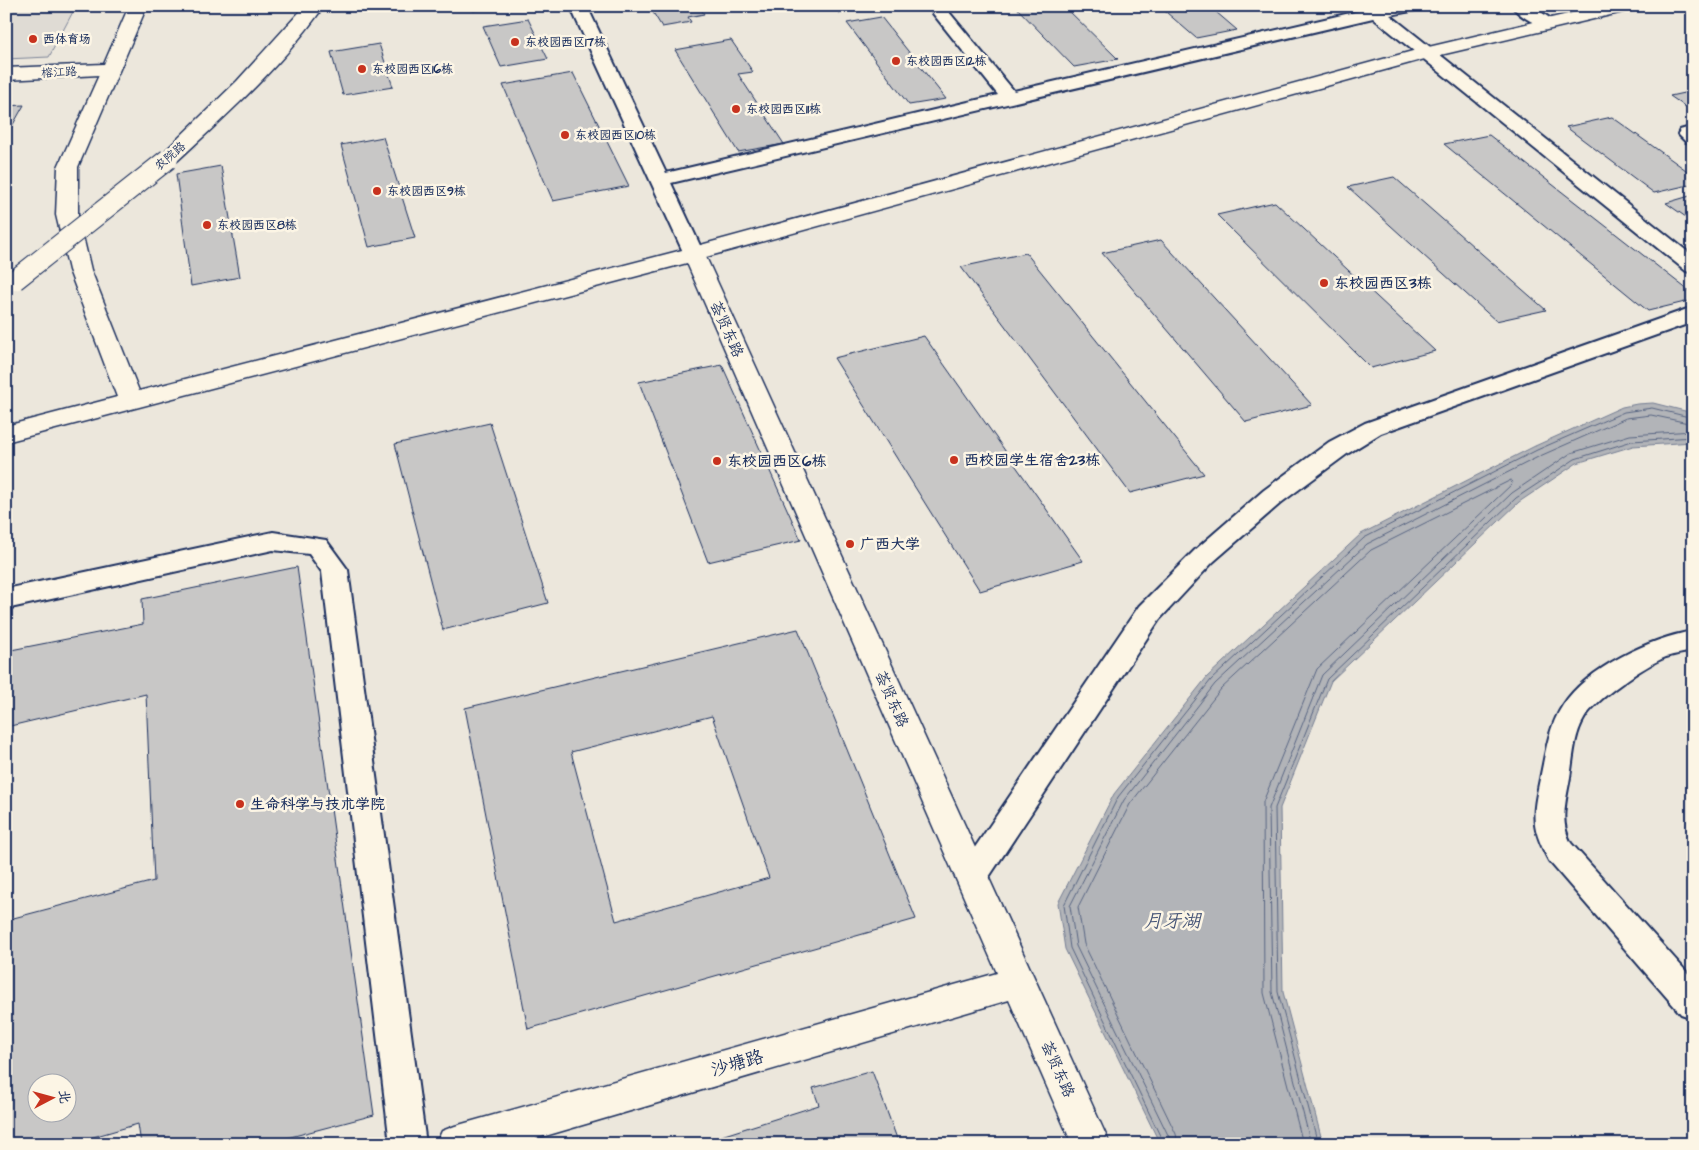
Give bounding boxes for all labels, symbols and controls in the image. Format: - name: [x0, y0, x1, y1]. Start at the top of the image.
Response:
- place label: 西体育场: [43, 31, 91, 48]
- marker: 西体育场: [27, 33, 39, 45]
- place label: 东校园西区17栋: [525, 34, 606, 51]
- marker: 东校园西区17栋: [509, 36, 521, 48]
- place label: 东校园西区12栋: [906, 53, 986, 70]
- marker: 东校园西区12栋: [890, 55, 902, 67]
- place label: 东校园西区16栋: [372, 61, 453, 78]
- street label: 榕江路: [41, 63, 77, 82]
- marker: 东校园西区16栋: [356, 63, 368, 75]
- place label: 东校园西区11栋: [746, 101, 821, 118]
- marker: 东校园西区11栋: [730, 103, 742, 115]
- place label: 东校园西区10栋: [575, 127, 656, 144]
- marker: 东校园西区10栋: [559, 129, 571, 141]
- street label: 农院路: [151, 138, 189, 175]
- place label: 东校园西区9栋: [387, 183, 466, 200]
- marker: 东校园西区9栋: [371, 185, 383, 197]
- place label: 东校园西区8栋: [217, 217, 297, 234]
- marker: 东校园西区8栋: [201, 219, 213, 231]
- place label: 东校园西区3栋: [1334, 273, 1432, 294]
- marker: 东校园西区3栋: [1318, 277, 1330, 289]
- street label: 荟贤东路: [705, 298, 748, 361]
- place label: 西校园学生宿舍23栋: [964, 450, 1100, 471]
- place label: 东校园西区6栋: [727, 451, 826, 472]
- marker: 西校园学生宿舍23栋: [948, 454, 960, 466]
- marker: 东校园西区6栋: [711, 455, 723, 467]
- place label: 广西大学: [860, 534, 920, 555]
- marker: 广西大学: [844, 538, 856, 550]
- street label: 荟贤东路: [870, 668, 913, 731]
- place label: 生命科学与技术学院: [250, 794, 385, 815]
- marker: 生命科学与技术学院: [234, 798, 246, 810]
- water label: 月牙湖: [1143, 908, 1202, 935]
- street label: 荟贤东路: [1036, 1038, 1079, 1101]
- street label: 沙塘路: [708, 1044, 767, 1083]
- north arrow: [28, 1072, 78, 1122]
- text: 北: [53, 1089, 75, 1105]

